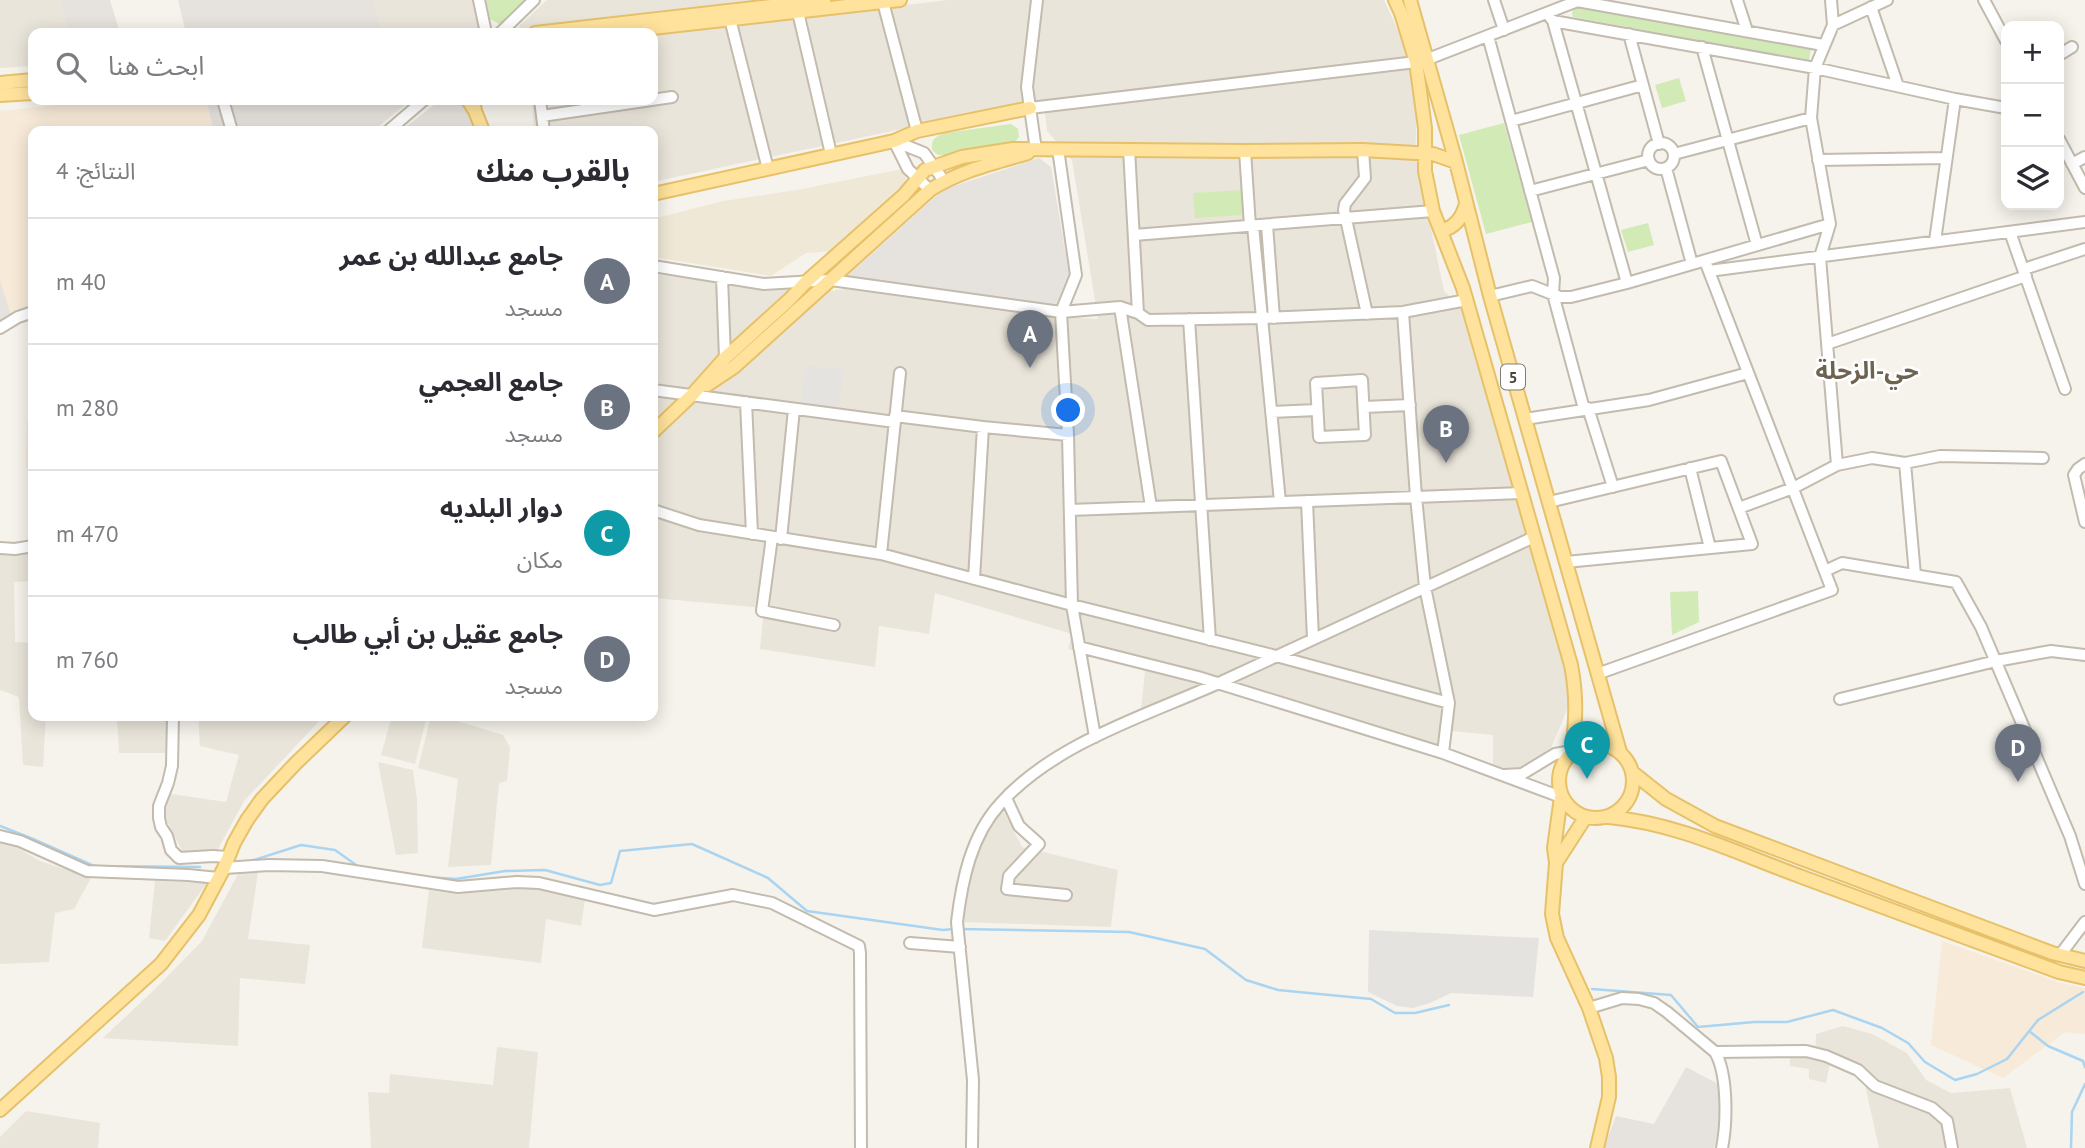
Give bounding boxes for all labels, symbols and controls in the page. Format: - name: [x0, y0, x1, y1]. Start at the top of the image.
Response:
- map controls: [2001, 21, 2064, 210]
- button: +: [2001, 21, 2064, 84]
- search box: [28, 28, 658, 105]
- icon: search: [52, 48, 90, 86]
- text: ابحث هنا: [108, 49, 205, 82]
- button: −: [2001, 84, 2064, 147]
- button: layers: [2001, 147, 2064, 210]
- text: بالقرب منك: [476, 150, 630, 189]
- text: النتائج: 4: [56, 156, 135, 185]
- text: جامع عبدالله بن عمر: [340, 239, 563, 272]
- text: 40 m: [56, 267, 106, 296]
- text: A: [600, 267, 614, 296]
- text: مسجد: [504, 293, 563, 322]
- pin: A: [1007, 310, 1053, 368]
- district label: حي-الزحلة: [1815, 355, 1919, 390]
- road number: 5: [1501, 364, 1525, 390]
- text: جامع العجمي: [419, 365, 563, 398]
- text: 280 m: [56, 393, 118, 422]
- text: B: [600, 393, 614, 422]
- your location: [1051, 393, 1085, 427]
- pin: B: [1423, 405, 1469, 463]
- text: مسجد: [504, 419, 563, 448]
- text: دوار البلديه: [440, 491, 563, 524]
- text: 470 m: [56, 519, 118, 548]
- text: C: [601, 519, 613, 548]
- text: مكان: [517, 545, 563, 574]
- text: جامع عقيل بن أبي طالب: [293, 617, 563, 650]
- text: 760 m: [56, 645, 118, 674]
- text: D: [600, 645, 614, 674]
- text: مسجد: [504, 671, 563, 700]
- pin: C: [1564, 721, 1610, 779]
- pin: D: [1995, 724, 2041, 782]

